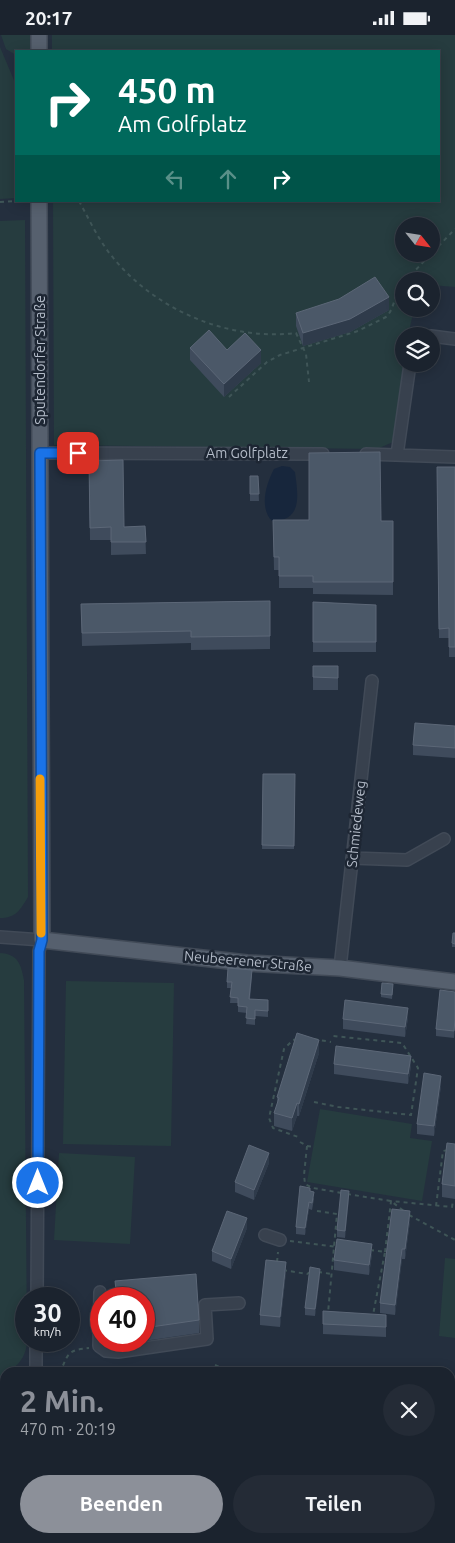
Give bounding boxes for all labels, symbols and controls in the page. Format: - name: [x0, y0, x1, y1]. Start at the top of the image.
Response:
- text: 20:17: [25, 7, 73, 29]
- icon: right: [35, 70, 100, 135]
- text: 450 m: [118, 70, 216, 110]
- text: Am Golfplatz: [118, 111, 247, 136]
- icon: left: [161, 165, 189, 193]
- icon: ahead: [214, 165, 242, 193]
- icon: right: [267, 165, 295, 193]
- north arrow: [395, 217, 440, 263]
- map controls: [395, 217, 440, 372]
- button: search: [395, 272, 440, 317]
- street label: Sputendorfer Straße: [32, 295, 48, 425]
- button: layers: [395, 327, 440, 372]
- pin: [57, 432, 99, 474]
- icon: arrive: [64, 439, 92, 467]
- street label: Am Golfplatz: [206, 445, 288, 461]
- street label: Schmiedeweg: [343, 780, 369, 868]
- street label: Neubeerener Straße: [183, 947, 313, 975]
- position arrow: [11, 1156, 63, 1208]
- speed limit sign: 40: [90, 1287, 155, 1352]
- text: 30: [33, 1299, 62, 1327]
- text: km/h: [34, 1325, 61, 1338]
- text: 2 Min.: [20, 1384, 104, 1418]
- button: close: [383, 1384, 435, 1436]
- text: 470 m · 20:19: [20, 1420, 116, 1438]
- button: Beenden: [20, 1475, 223, 1533]
- button: Teilen: [233, 1475, 435, 1533]

